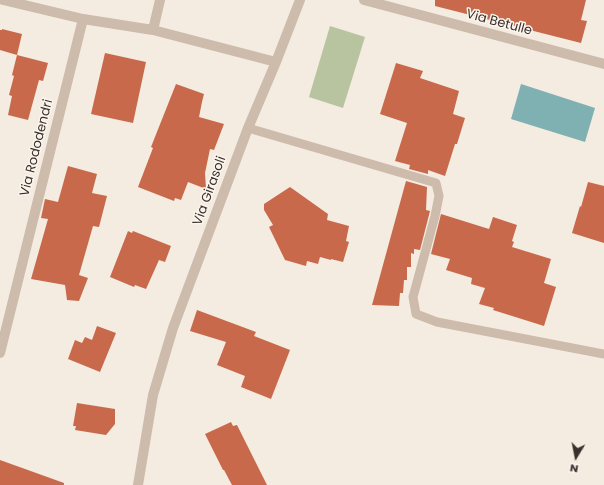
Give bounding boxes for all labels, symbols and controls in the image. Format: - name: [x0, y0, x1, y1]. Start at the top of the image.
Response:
- street label: Via Betulle: [464, 7, 534, 39]
- street label: Via Rododendri: [17, 98, 57, 198]
- street label: Via Girasoli: [190, 154, 230, 228]
- north arrow: [556, 437, 596, 477]
- text: N: [568, 460, 579, 477]

